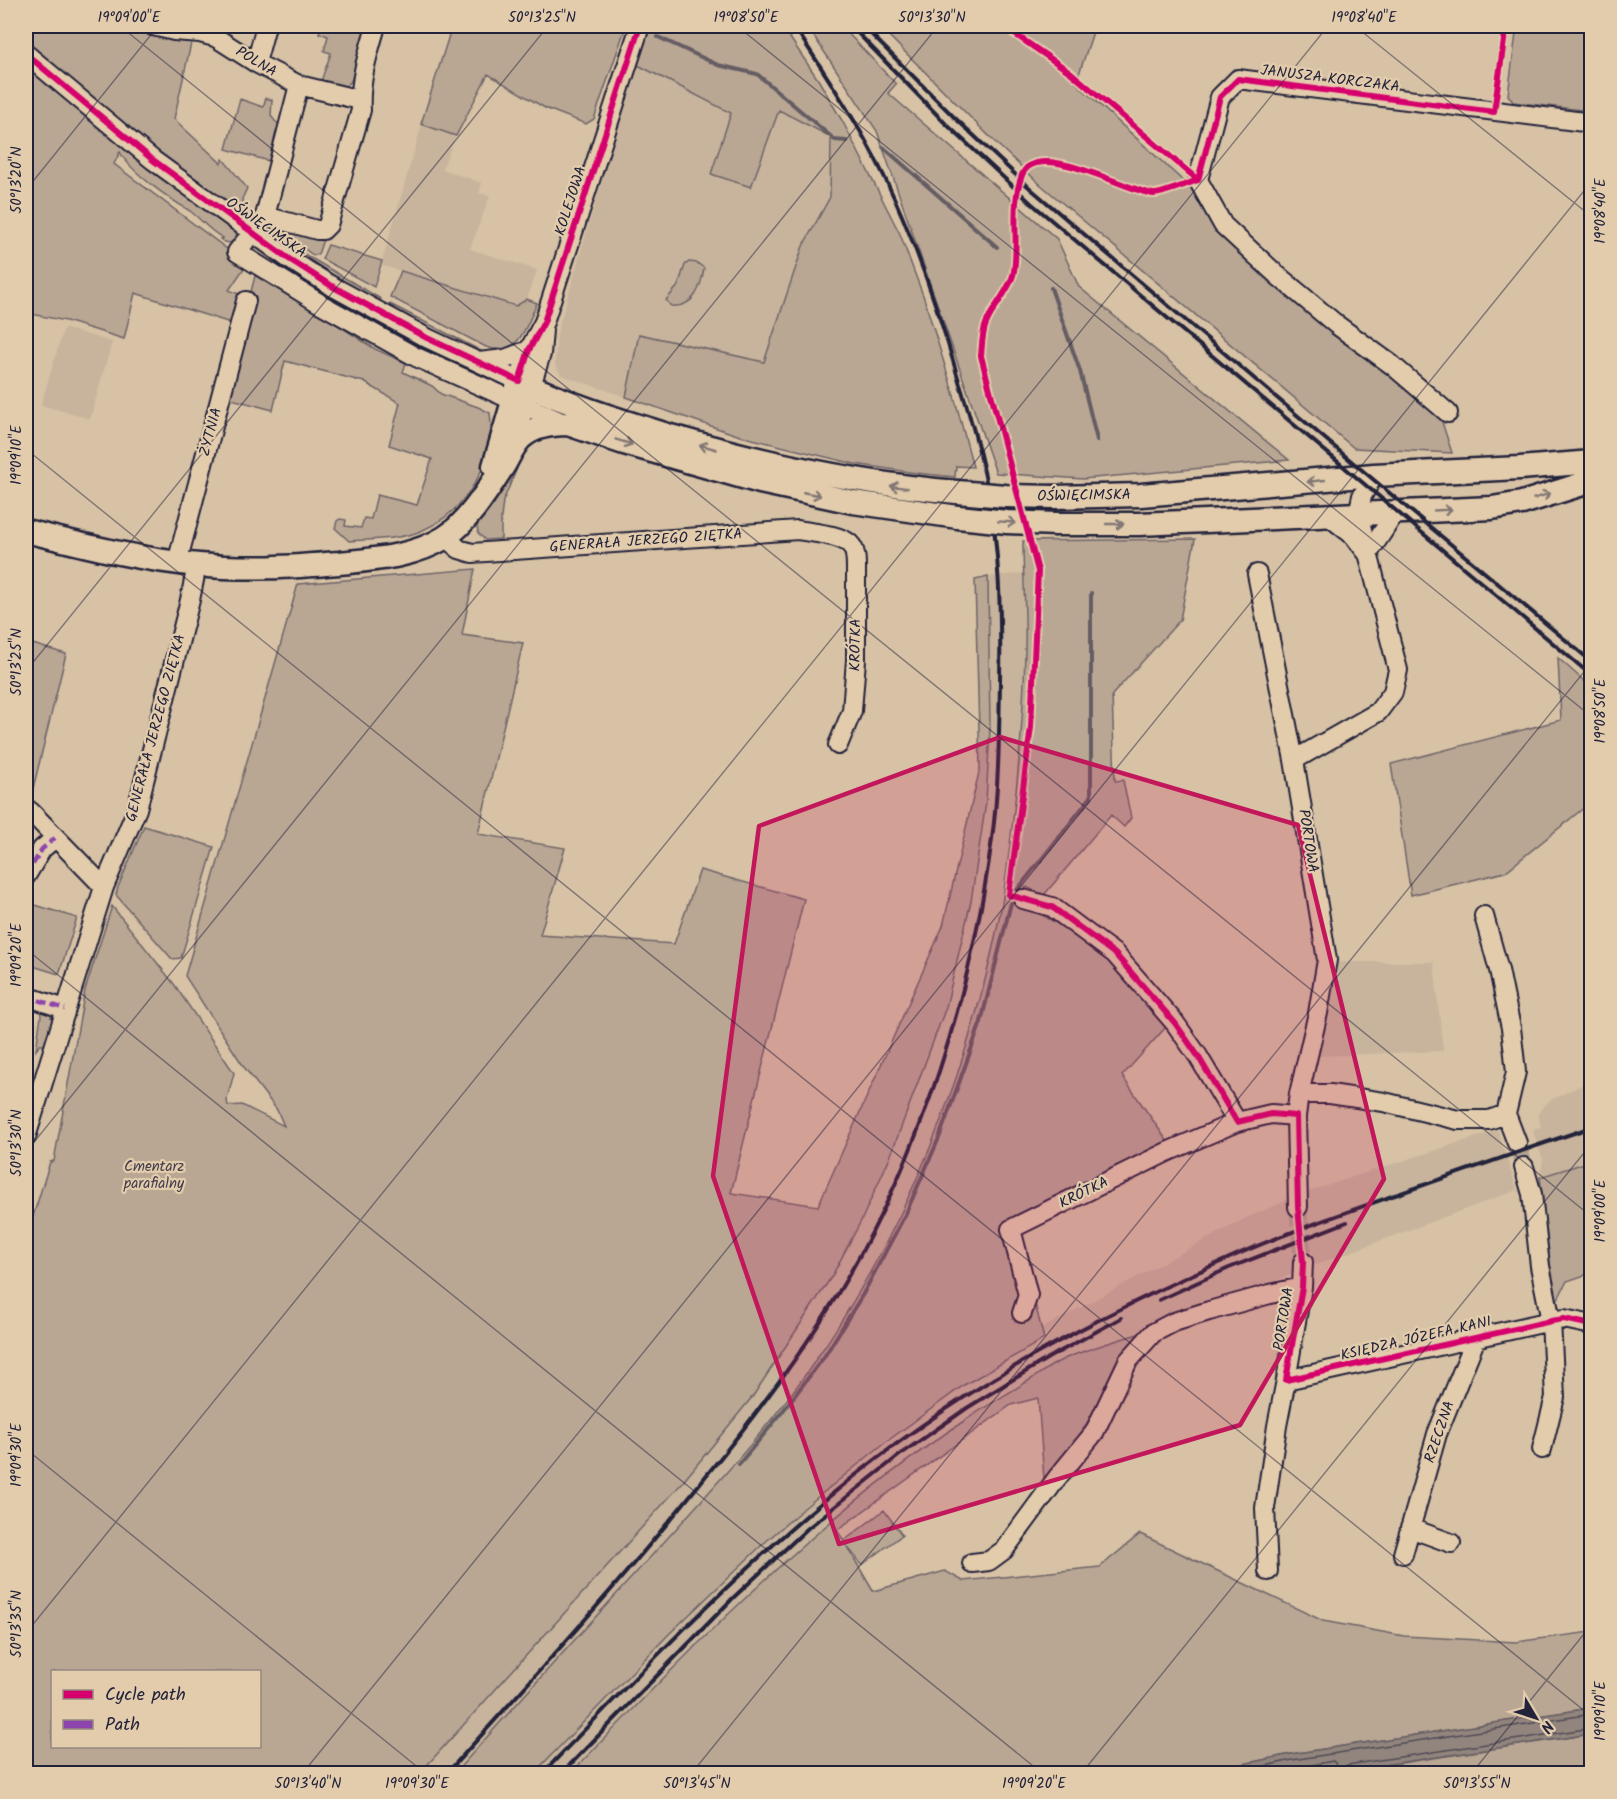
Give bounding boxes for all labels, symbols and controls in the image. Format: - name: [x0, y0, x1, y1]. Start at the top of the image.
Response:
- text: 19°09'00"E: [98, 6, 162, 30]
- text: 50°13'25"N: [508, 6, 576, 30]
- text: 19°08'50"E: [713, 6, 780, 30]
- text: 50°13'30"N: [898, 6, 966, 30]
- text: 19°08'40"E: [1331, 6, 1398, 30]
- street label: POLNA: [231, 40, 281, 84]
- street label: JANUSZA KORCZAKA: [1259, 59, 1401, 99]
- text: 50°13'20"N: [5, 146, 29, 214]
- street label: KOLEJOWA: [548, 163, 594, 239]
- text: 19°08'40"E: [1589, 177, 1613, 244]
- street label: OŚWIĘCIMSKA: [221, 191, 311, 265]
- street label: ŻYTNIA: [193, 405, 229, 459]
- text: 19°09'10"E: [5, 424, 29, 485]
- one-way arrow: [614, 438, 633, 449]
- one-way arrow: [699, 440, 718, 452]
- one-way arrow: [1306, 476, 1326, 487]
- one-way arrow: [889, 481, 909, 492]
- street label: OŚWIĘCIMSKA: [1037, 483, 1131, 509]
- one-way arrow: [801, 489, 821, 500]
- one-way arrow: [1532, 490, 1551, 501]
- one-way arrow: [1432, 504, 1452, 515]
- one-way arrow: [996, 517, 1016, 528]
- one-way arrow: [1104, 518, 1124, 530]
- street label: GENERAŁA JERZEGO ZIĘTKA: [549, 522, 743, 560]
- street label: KRÓTKA: [844, 618, 868, 672]
- text: 50°13'25"N: [5, 628, 29, 696]
- street label: GENERAŁA JERZEGO ZIĘTKA: [119, 632, 193, 824]
- text: 19°08'50"E: [1589, 677, 1613, 744]
- street label: PORTOWA: [1291, 807, 1325, 875]
- text: 19°09'20"E: [5, 922, 29, 987]
- text: 50°13'30"N: [5, 1109, 29, 1177]
- park label: Cmentarz parafialny: [123, 1155, 185, 1196]
- street label: KRÓTKA: [1055, 1171, 1113, 1215]
- text: 19°09'00"E: [1589, 1178, 1613, 1242]
- street label: PORTOWA: [1267, 1285, 1301, 1353]
- street label: KSIĘDZA JÓZEFA KANI: [1338, 1310, 1494, 1368]
- street label: RZECZNA: [1418, 1398, 1462, 1466]
- text: 19°09'30"E: [5, 1422, 29, 1487]
- text: 50°13'35"N: [5, 1590, 29, 1658]
- legend: [51, 1670, 261, 1748]
- text: 19°09'10"E: [1589, 1680, 1613, 1741]
- text: Cycle path: [105, 1681, 186, 1710]
- north arrow: [1506, 1688, 1566, 1748]
- text: Path: [105, 1711, 140, 1740]
- text: N: [1534, 1715, 1559, 1738]
- text: 50°13'40"N: [275, 1772, 341, 1796]
- text: 19°09'30"E: [385, 1772, 450, 1796]
- text: 50°13'45"N: [663, 1772, 731, 1796]
- text: 19°09'20"E: [1002, 1772, 1067, 1796]
- text: 50°13'55"N: [1443, 1772, 1511, 1796]

